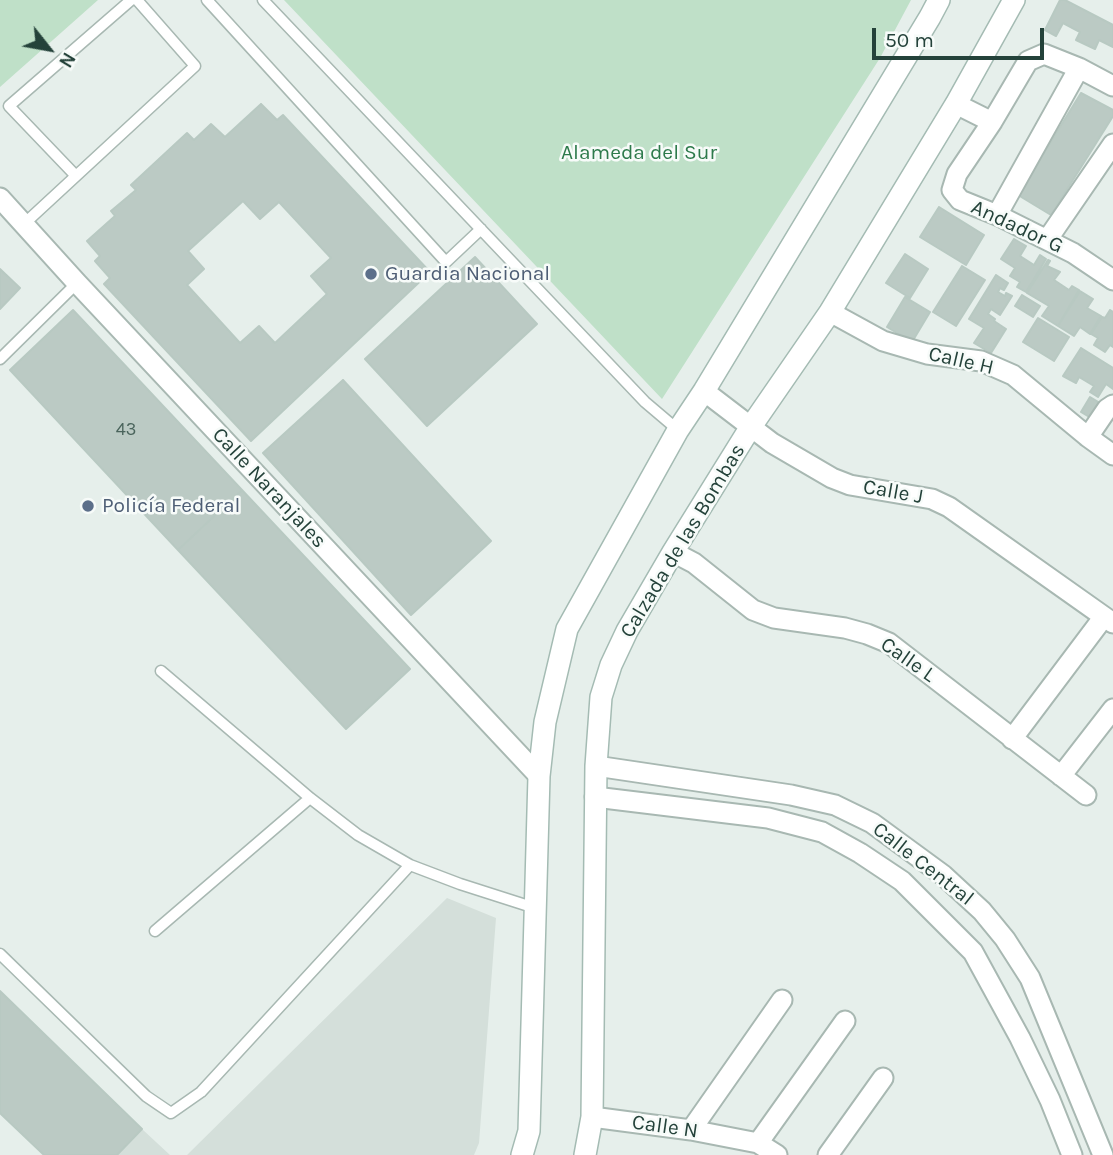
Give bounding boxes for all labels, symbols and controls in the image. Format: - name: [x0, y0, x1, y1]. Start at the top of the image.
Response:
- north arrow: [14, 14, 84, 84]
- scale bar: [875, 14, 1046, 58]
- text: 50 m: [885, 28, 934, 52]
- text: N: [54, 48, 80, 71]
- park label: Alameda del Sur: [561, 140, 717, 166]
- street label: Andador G: [967, 195, 1067, 259]
- place label: Guardia Nacional: [385, 261, 550, 287]
- marker: Guardia Nacional: [363, 266, 379, 282]
- street label: Calle H: [926, 341, 996, 381]
- house number: 43: [116, 419, 136, 441]
- street label: Calle Naranjales: [207, 423, 331, 553]
- street label: Calzada de las Bombas: [615, 439, 751, 643]
- street label: Calle J: [861, 474, 925, 510]
- place label: Policía Federal: [102, 493, 240, 519]
- marker: Policía Federal: [80, 498, 96, 514]
- street label: Calle L: [875, 632, 941, 688]
- street label: Calle Central: [867, 817, 979, 911]
- street label: Calle N: [630, 1110, 700, 1144]

